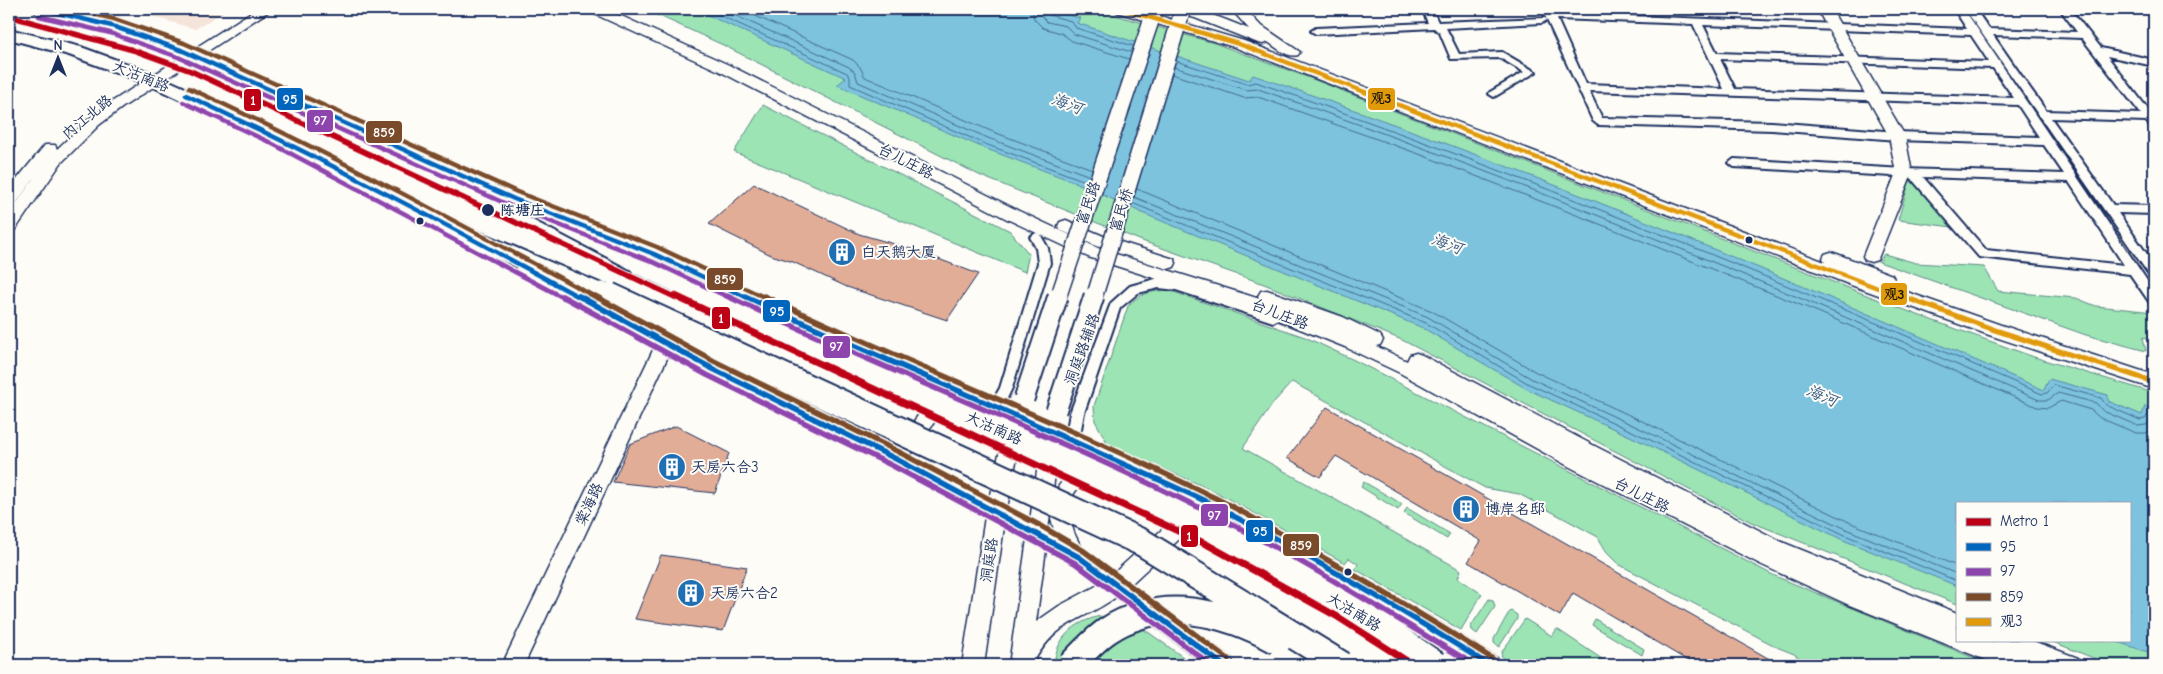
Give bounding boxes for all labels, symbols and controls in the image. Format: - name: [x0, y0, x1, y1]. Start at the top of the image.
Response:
- north arrow: [32, 32, 82, 82]
- text: N: [53, 37, 63, 54]
- street label: 大沽南路: [110, 56, 172, 96]
- line badge: 95: [276, 87, 304, 111]
- line badge: 观3: [1367, 87, 1396, 111]
- line badge: 1: [243, 88, 262, 112]
- water label: 海河: [1049, 90, 1088, 119]
- text: 观3: [1371, 90, 1392, 107]
- street label: 内江北路: [58, 91, 116, 143]
- text: 95: [283, 91, 297, 108]
- text: 1: [250, 92, 256, 109]
- line badge: 97: [306, 109, 334, 133]
- text: 97: [313, 112, 328, 129]
- line badge: 859: [365, 120, 403, 144]
- text: 859: [373, 124, 395, 141]
- street label: 台儿庄路: [875, 139, 937, 183]
- street label: 富民路: [1072, 179, 1104, 227]
- street label: 富民桥: [1106, 186, 1136, 234]
- place label: 陈塘庄: [500, 201, 545, 219]
- marker: 陈塘庄: [480, 202, 496, 218]
- unlabelled marker: [415, 216, 425, 226]
- water label: 海河: [1429, 230, 1468, 259]
- unlabelled marker: [1744, 235, 1754, 245]
- building icon: 白天鹅大厦: [827, 237, 857, 267]
- place label: 白天鹅大厦: [861, 243, 936, 261]
- line badge: 859: [706, 267, 744, 291]
- text: 859: [714, 271, 736, 288]
- line badge: 观3: [1880, 282, 1908, 306]
- text: 观3: [1884, 286, 1905, 303]
- street label: 台儿庄路: [1249, 295, 1311, 333]
- line badge: 95: [762, 299, 791, 323]
- text: 95: [770, 303, 784, 320]
- line badge: 1: [711, 306, 731, 330]
- text: 1: [718, 310, 724, 327]
- street label: 洞庭路辅路: [1061, 311, 1103, 387]
- line badge: 97: [822, 335, 851, 359]
- text: 97: [829, 338, 844, 355]
- water label: 海河: [1804, 381, 1843, 412]
- street label: 大沽南路: [963, 408, 1025, 448]
- building icon: 天房六合3: [657, 452, 687, 482]
- place label: 天房六合3: [691, 458, 759, 476]
- street label: 台儿庄路: [1611, 473, 1673, 517]
- street label: 棠海路: [571, 480, 607, 528]
- building icon: 博岸名邸: [1451, 494, 1481, 524]
- place label: 博岸名邸: [1485, 500, 1545, 518]
- legend: [1956, 502, 2130, 642]
- line badge: 97: [1200, 503, 1229, 527]
- text: 97: [1207, 507, 1222, 524]
- text: Metro 1: [2000, 512, 2049, 530]
- line badge: 95: [1245, 519, 1274, 543]
- text: 95: [1253, 523, 1267, 540]
- line badge: 1: [1180, 524, 1199, 548]
- text: 1: [1186, 528, 1192, 545]
- line badge: 859: [1282, 533, 1320, 557]
- street label: 洞庭路: [977, 536, 1001, 584]
- text: 859: [1290, 537, 1312, 554]
- text: 95: [2000, 538, 2016, 556]
- text: 97: [2000, 562, 2015, 580]
- unlabelled marker: [1343, 567, 1353, 577]
- building icon: 天房六合2: [676, 578, 706, 608]
- place label: 天房六合2: [710, 584, 778, 602]
- text: 859: [2000, 588, 2024, 606]
- street label: 大沽南路: [1324, 589, 1384, 635]
- text: 观3: [2000, 612, 2023, 630]

